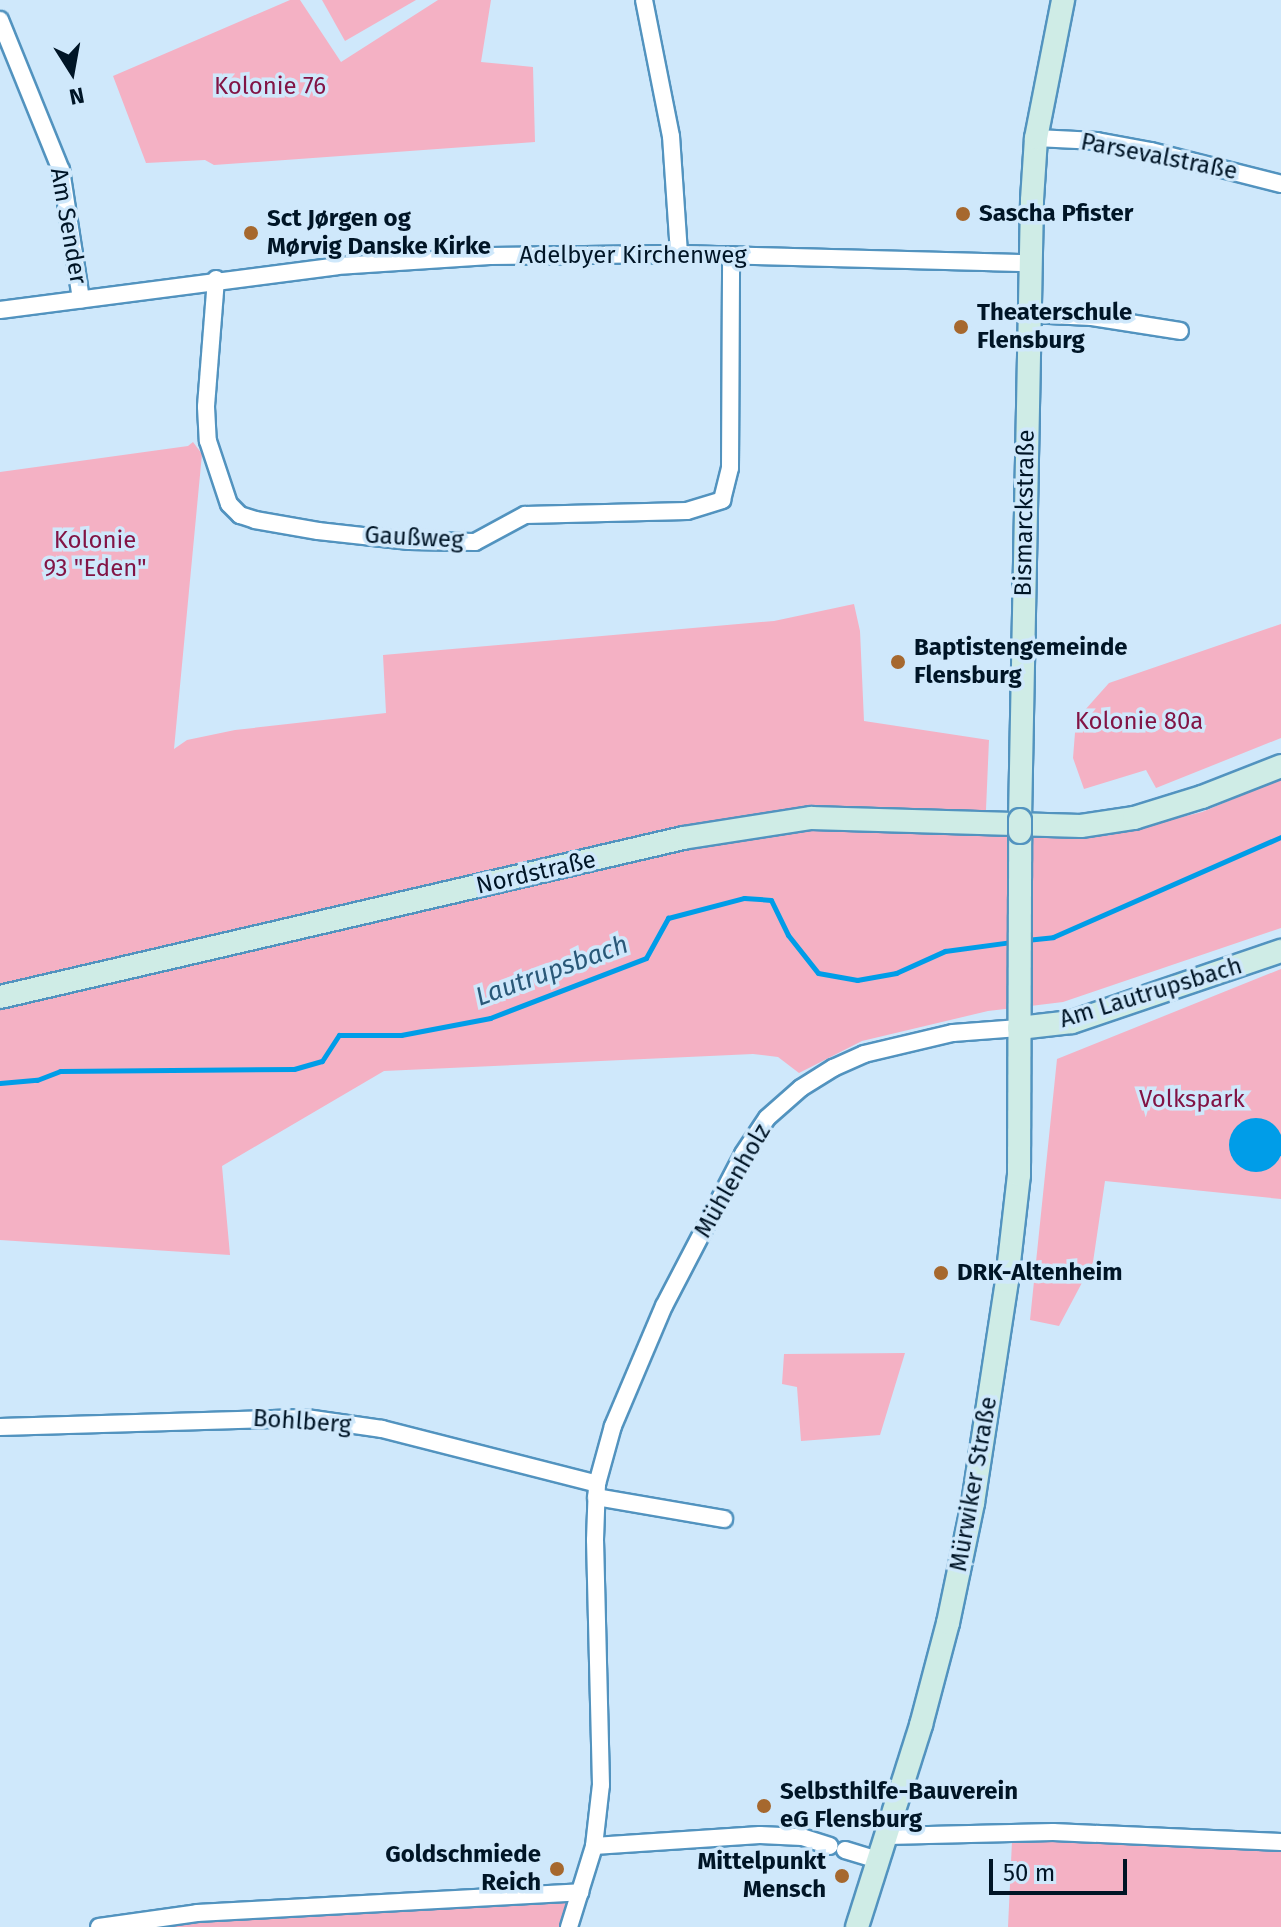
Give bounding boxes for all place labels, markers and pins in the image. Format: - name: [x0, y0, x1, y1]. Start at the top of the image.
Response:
- place label: Sascha Pfister: [979, 200, 1133, 228]
- place label: Sct Jørgen og Mørvig Danske Kirke: [267, 205, 491, 261]
- marker: Sascha Pfister: [954, 205, 972, 223]
- marker: Sct Jørgen og Mørvig Danske Kirke: [242, 224, 260, 242]
- place label: Theaterschule Flensburg: [977, 299, 1132, 355]
- marker: Theaterschule Flensburg: [952, 318, 970, 336]
- place label: Baptistengemeinde Flensburg: [914, 634, 1128, 690]
- marker: Baptistengemeinde Flensburg: [889, 653, 907, 671]
- place label: DRK-Altenheim: [957, 1259, 1123, 1287]
- marker: DRK-Altenheim: [932, 1264, 950, 1282]
- place label: Selbsthilfe-Bauverein eG Flensburg: [780, 1778, 1018, 1834]
- marker: Selbsthilfe-Bauverein eG Flensburg: [755, 1797, 773, 1815]
- place label: Goldschmiede Reich: [385, 1841, 541, 1897]
- place label: Mittelpunkt Mensch: [697, 1848, 826, 1904]
- marker: Goldschmiede Reich: [548, 1860, 566, 1878]
- marker: Mittelpunkt Mensch: [833, 1867, 851, 1885]

